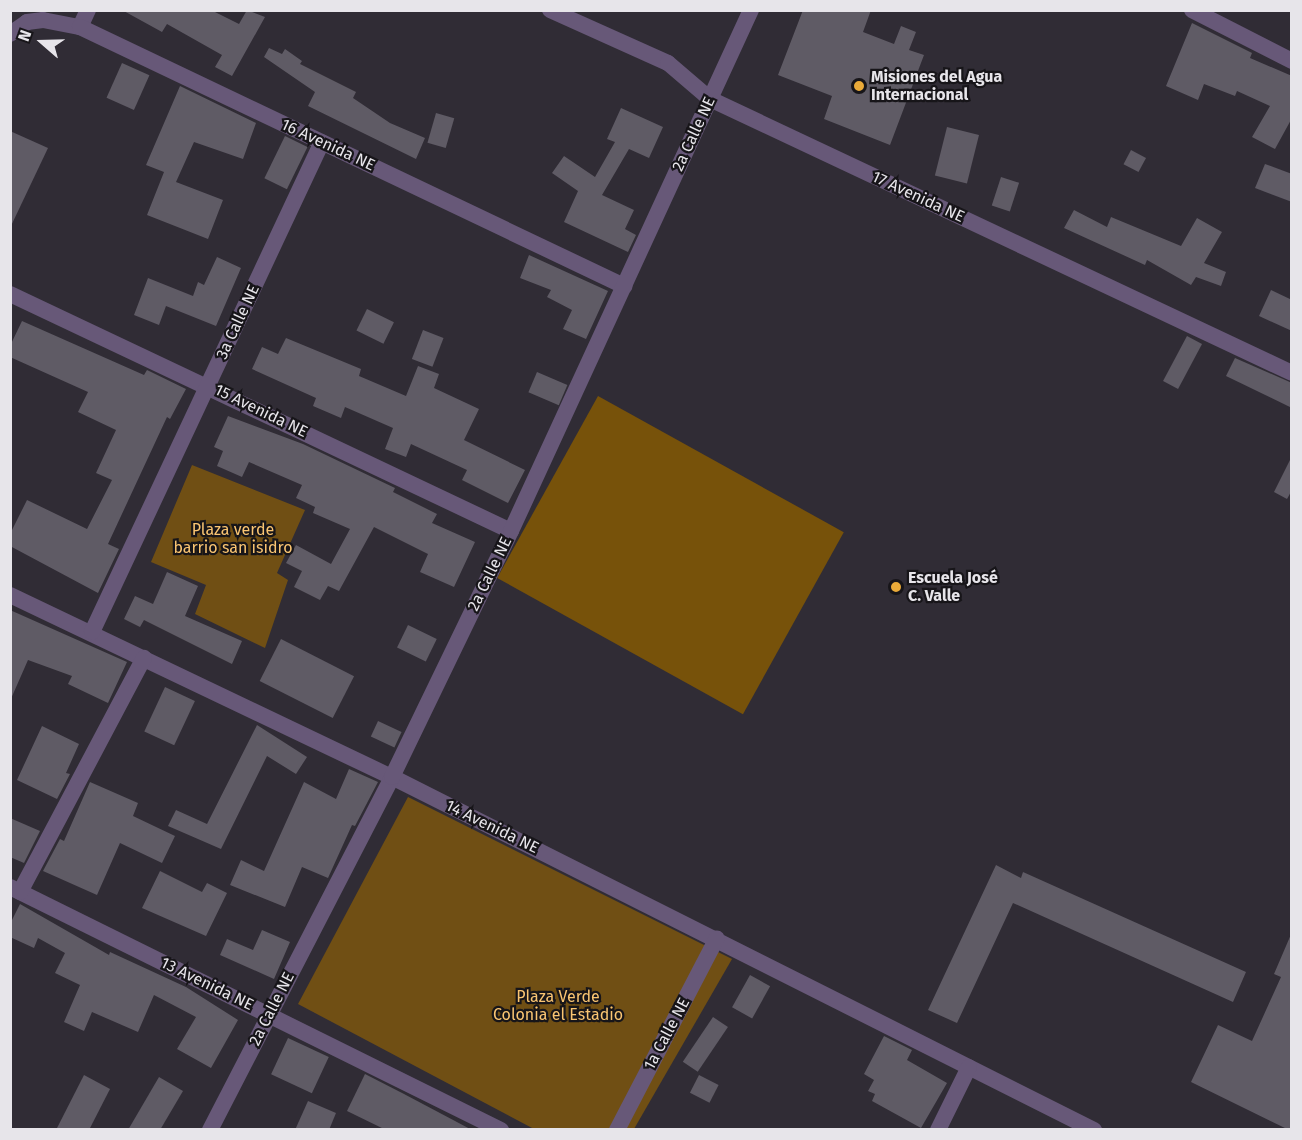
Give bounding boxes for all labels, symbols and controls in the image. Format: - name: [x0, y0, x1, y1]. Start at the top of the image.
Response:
- north arrow: [12, 12, 72, 72]
- text: N: [14, 27, 35, 44]
- place label: Misiones del Agua Internacional: [871, 67, 1002, 105]
- marker: Misiones del Agua Internacional: [852, 79, 866, 93]
- street label: 2a Calle NE: [668, 94, 720, 174]
- street label: 16 Avenida NE: [278, 115, 378, 175]
- street label: 17 Avenida NE: [869, 167, 967, 227]
- street label: 3a Calle NE: [212, 282, 264, 362]
- street label: 15 Avenida NE: [212, 380, 310, 442]
- park label: Plaza verde barrio san isidro: [173, 520, 293, 558]
- street label: 2a Calle NE: [464, 534, 516, 614]
- place label: Escuela José C. Valle: [908, 568, 998, 606]
- marker: Escuela José C. Valle: [889, 580, 903, 594]
- street label: 14 Avenida NE: [442, 796, 542, 858]
- street label: 13 Avenida NE: [158, 953, 256, 1015]
- street label: 2a Calle NE: [245, 969, 299, 1049]
- park label: Plaza Verde Colonia el Estadio: [493, 987, 623, 1025]
- street label: 1a Calle NE: [640, 995, 694, 1073]

